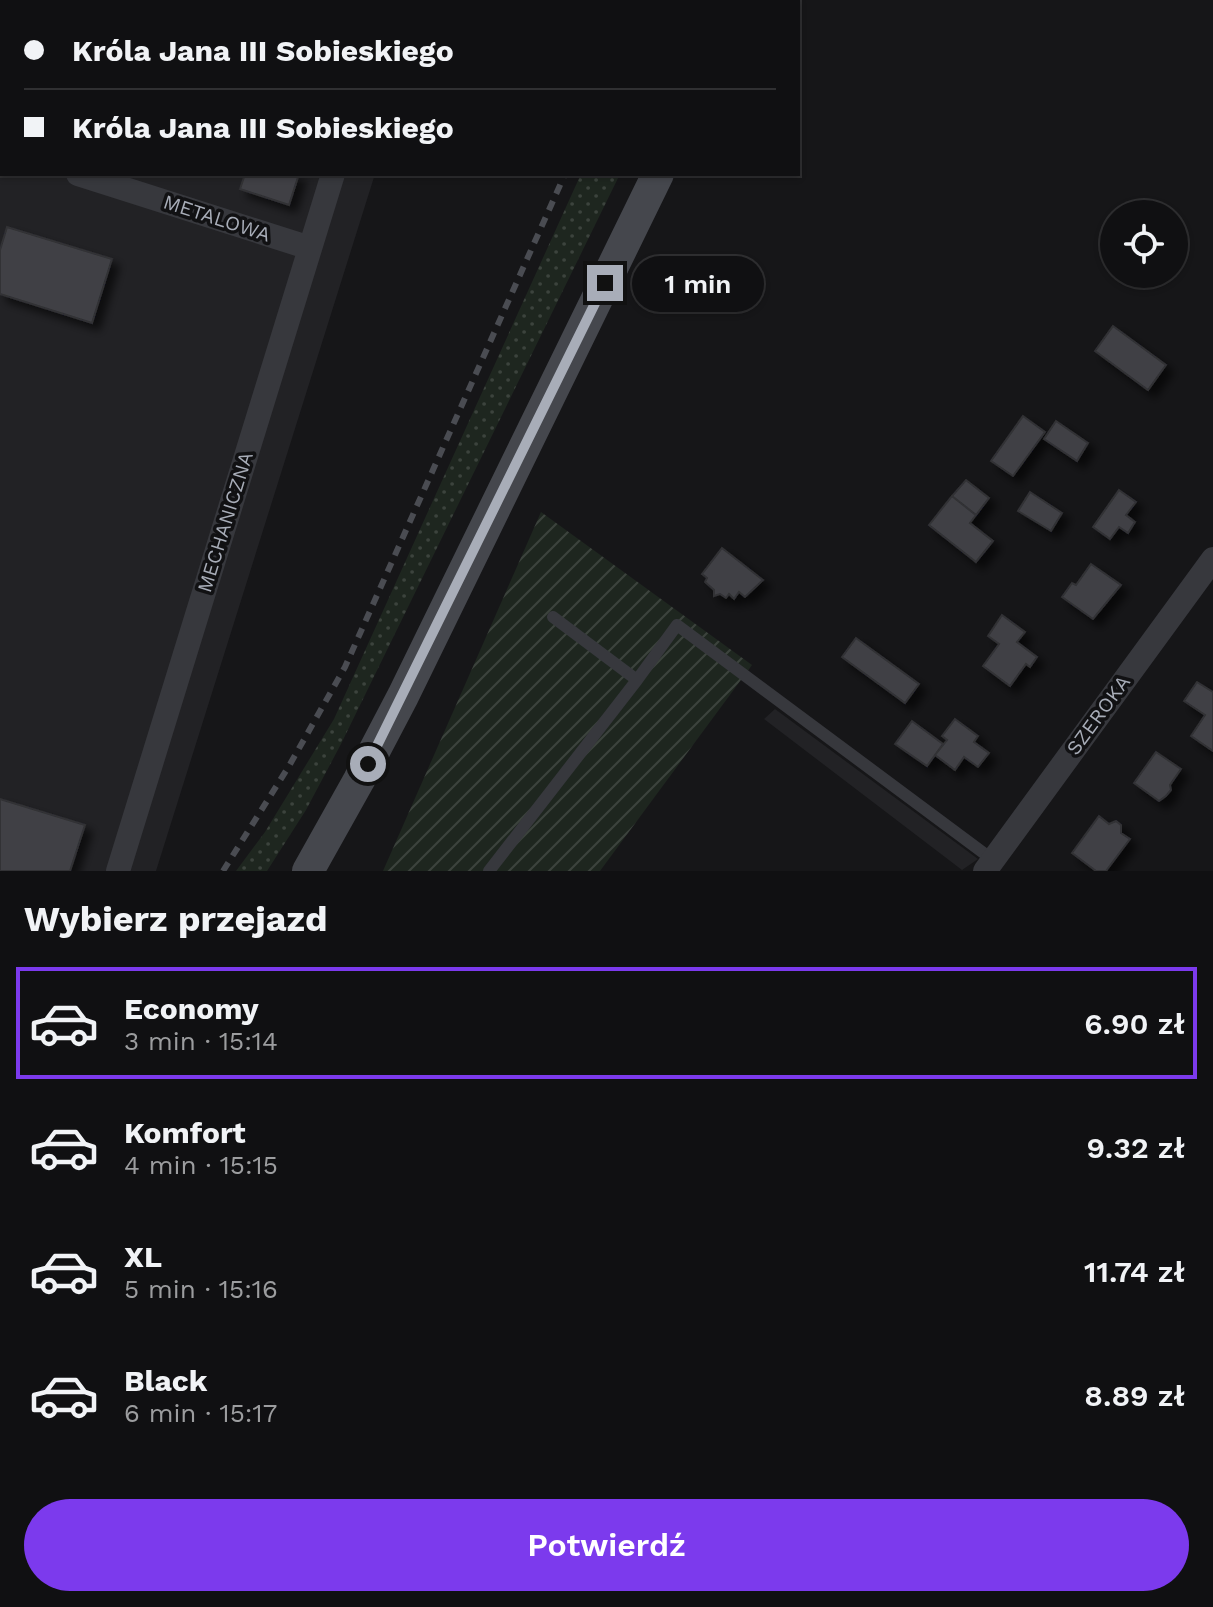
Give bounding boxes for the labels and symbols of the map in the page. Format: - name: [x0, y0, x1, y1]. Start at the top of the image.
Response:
- street label: METALOWA: [160, 189, 274, 247]
- callout: 1 min: [633, 255, 765, 311]
- route end: [587, 265, 623, 301]
- street label: MECHANICZNA: [192, 449, 258, 595]
- street label: SZEROKA: [1061, 670, 1135, 760]
- route start: [350, 746, 386, 782]

